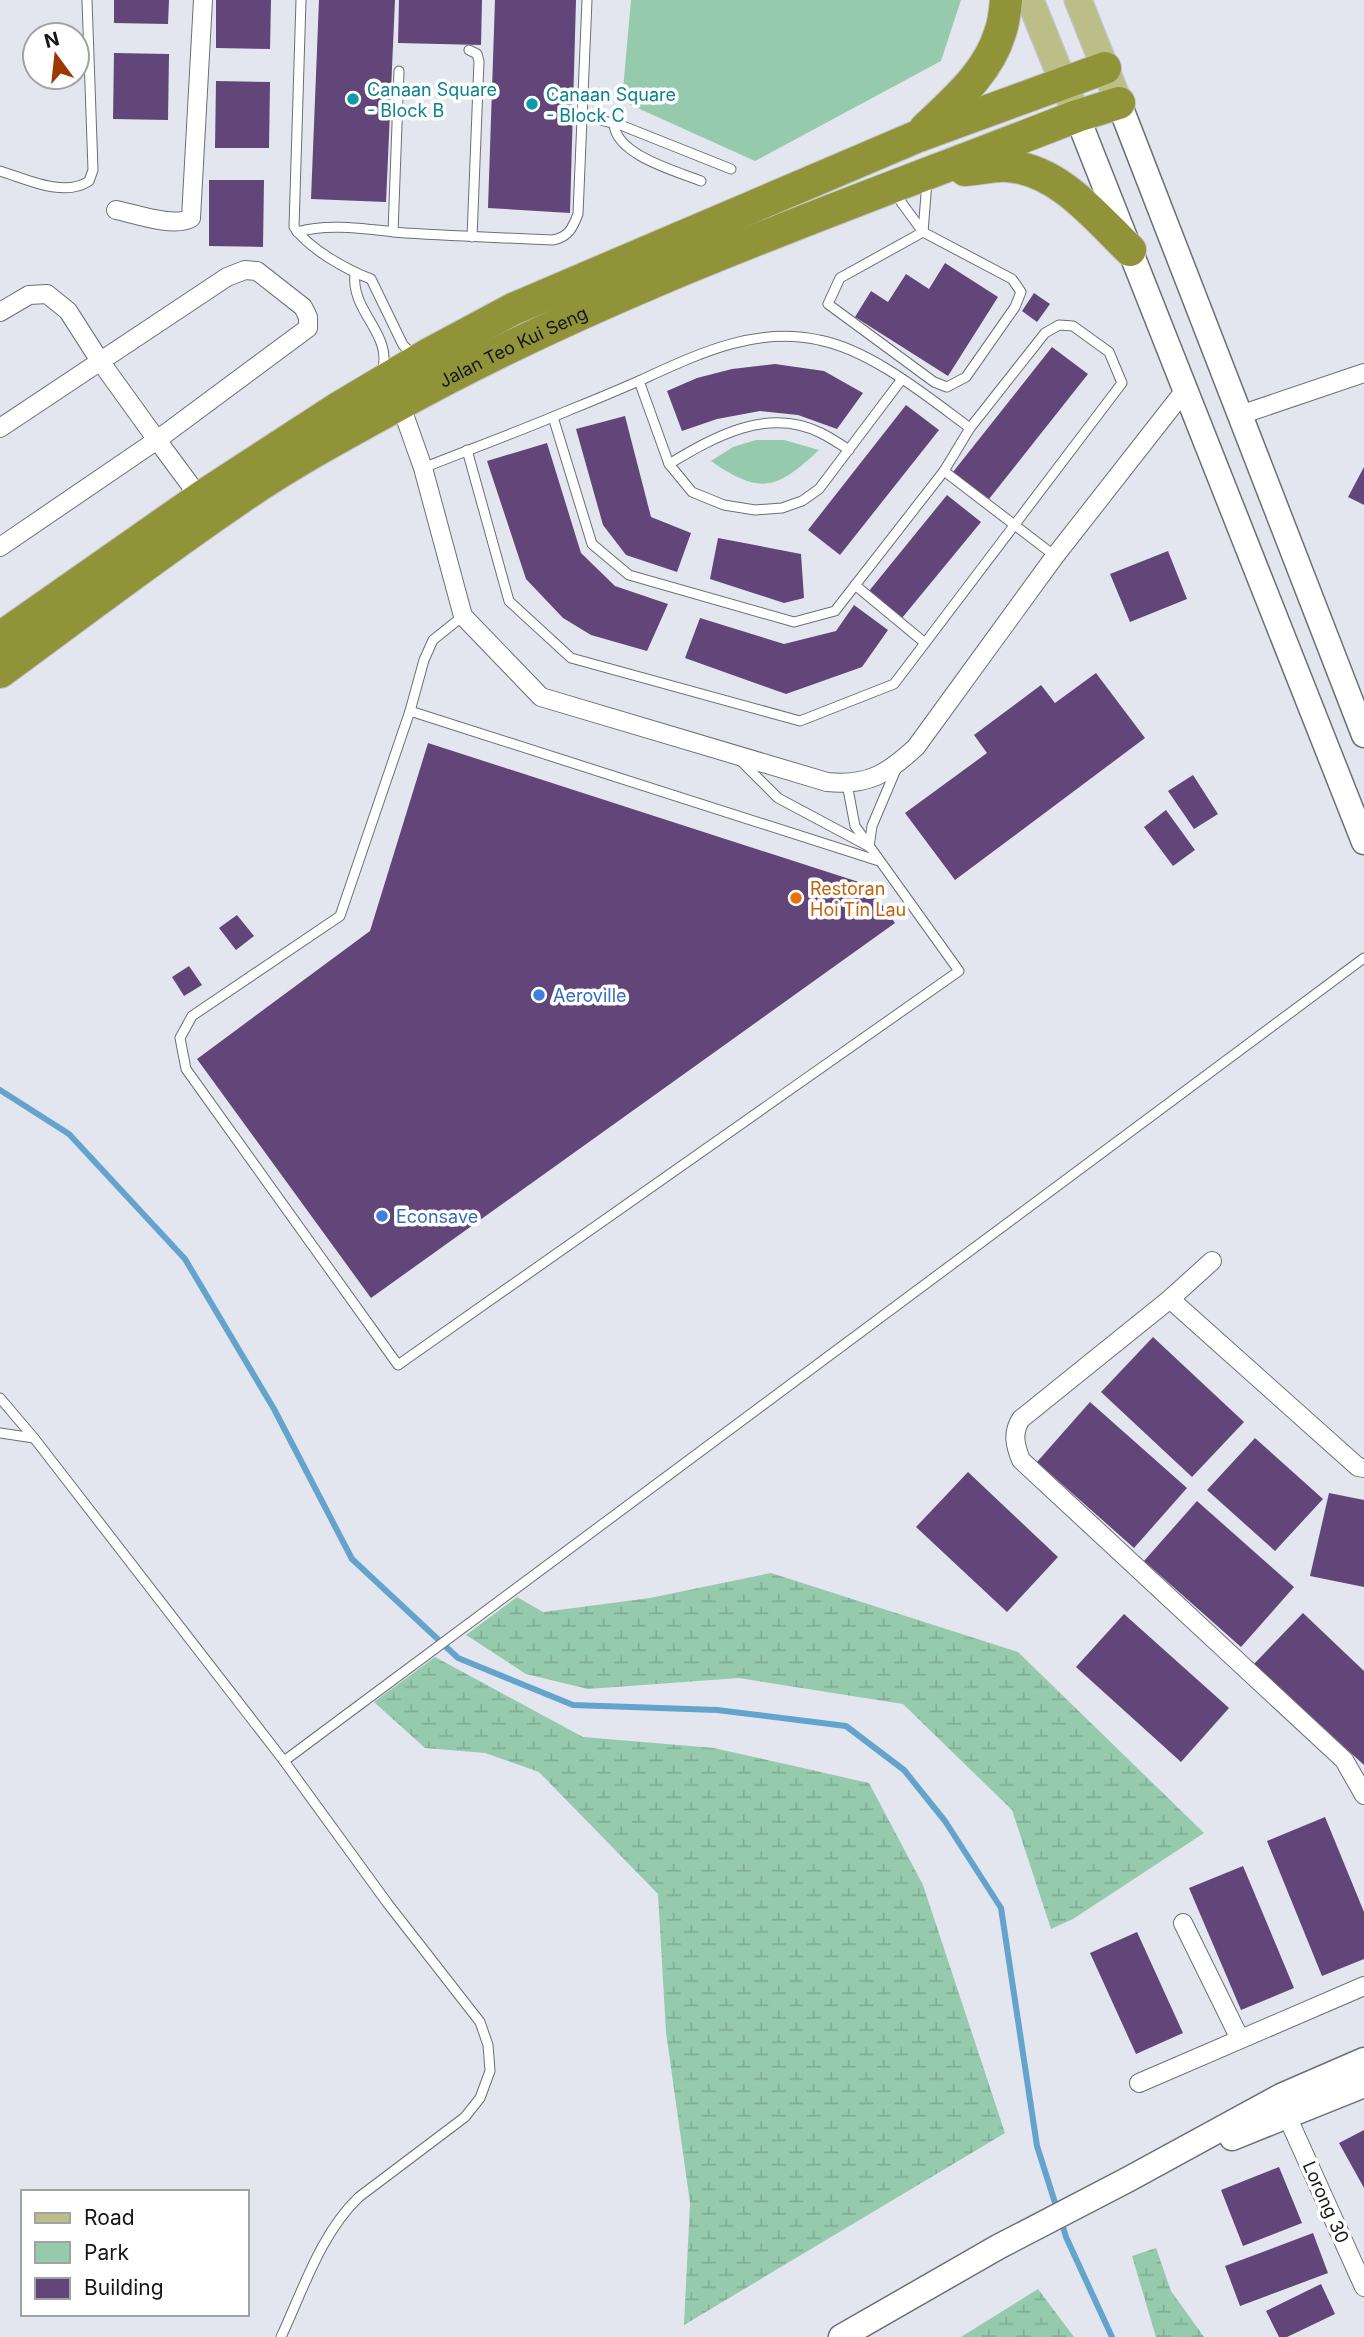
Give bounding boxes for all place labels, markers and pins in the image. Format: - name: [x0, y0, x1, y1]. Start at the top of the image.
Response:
- place label: Canaan Square - Block B: [367, 79, 497, 121]
- place label: Canaan Square - Block C: [546, 84, 676, 126]
- marker: Canaan Square - Block B: [345, 91, 361, 107]
- marker: Canaan Square - Block C: [524, 96, 540, 112]
- place label: Restoran Hoi Tin Lau: [810, 878, 906, 920]
- marker: Restoran Hoi Tin Lau: [788, 890, 804, 906]
- place label: Aeroville: [553, 985, 627, 1006]
- marker: Aeroville: [531, 987, 547, 1003]
- place label: Econsave: [396, 1206, 478, 1227]
- marker: Econsave: [374, 1208, 390, 1224]

